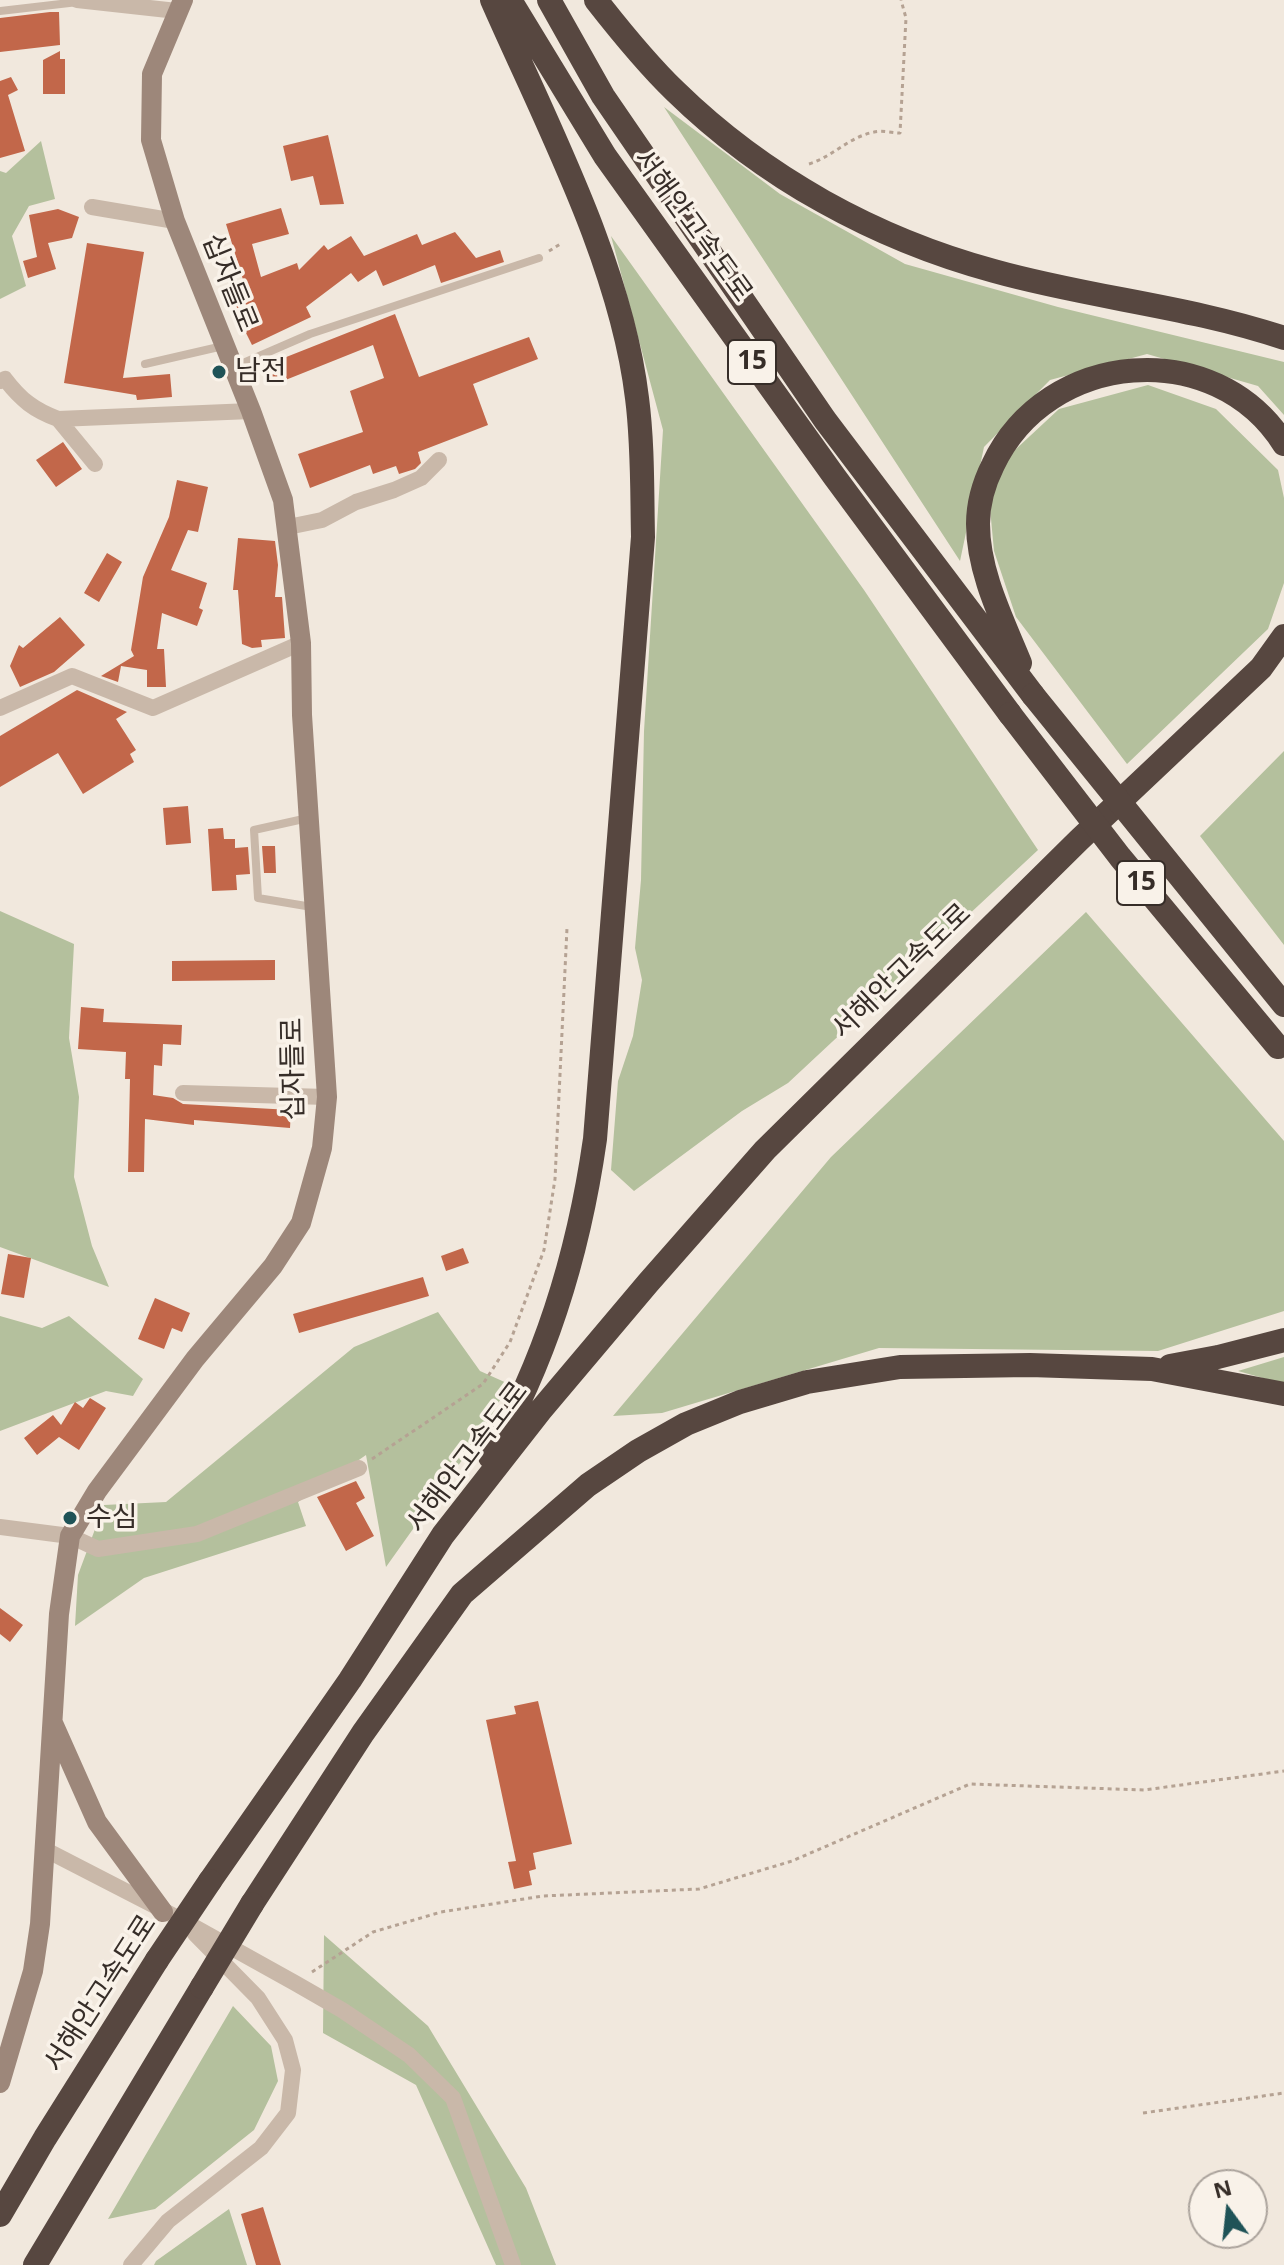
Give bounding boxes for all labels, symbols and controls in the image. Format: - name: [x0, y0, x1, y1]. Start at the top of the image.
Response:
- street label: 서해안고속도로: [625, 143, 759, 309]
- street label: 십자들로: [194, 229, 264, 337]
- road number: 15: [728, 340, 776, 384]
- place label: 남전: [235, 355, 287, 389]
- marker: 남전: [210, 363, 228, 381]
- road number: 15: [1117, 861, 1165, 905]
- street label: 서해안고속도로: [825, 897, 979, 1047]
- street label: 십자들로: [276, 1017, 312, 1121]
- street label: 서해안고속도로: [400, 1376, 536, 1540]
- place label: 수심: [86, 1501, 138, 1535]
- marker: 수심: [61, 1509, 79, 1527]
- street label: 서해안고속도로: [38, 1909, 164, 2079]
- north arrow: [1188, 2169, 1268, 2249]
- text: N: [1210, 2171, 1235, 2205]

